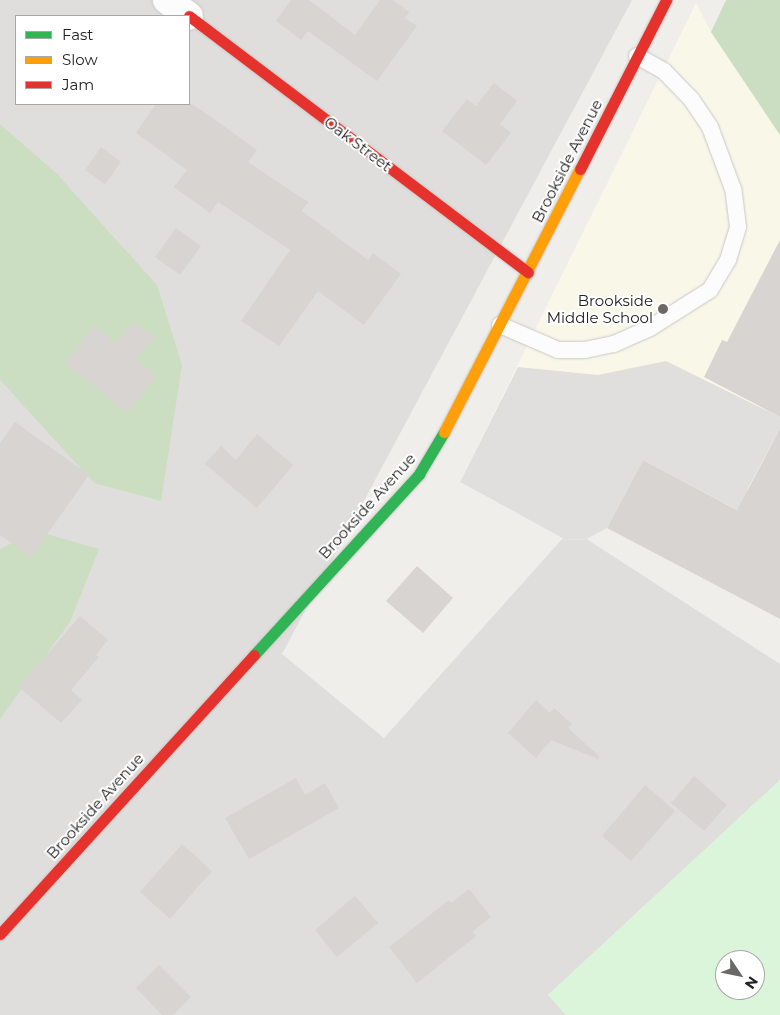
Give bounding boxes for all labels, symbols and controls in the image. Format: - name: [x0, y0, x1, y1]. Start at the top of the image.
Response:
- legend: [15, 15, 190, 105]
- text: Fast: [62, 25, 93, 44]
- text: Slow: [62, 50, 98, 69]
- text: Jam: [62, 75, 94, 94]
- street label: Brookside Avenue: [528, 96, 606, 226]
- street label: Oak Street: [321, 113, 395, 175]
- place label: Brookside Middle School: [547, 291, 653, 326]
- marker: Brookside Middle School: [657, 303, 669, 315]
- street label: Brookside Avenue: [315, 450, 419, 562]
- street label: Brookside Avenue: [43, 750, 147, 862]
- north arrow: [715, 950, 765, 1000]
- text: N: [741, 973, 762, 993]

